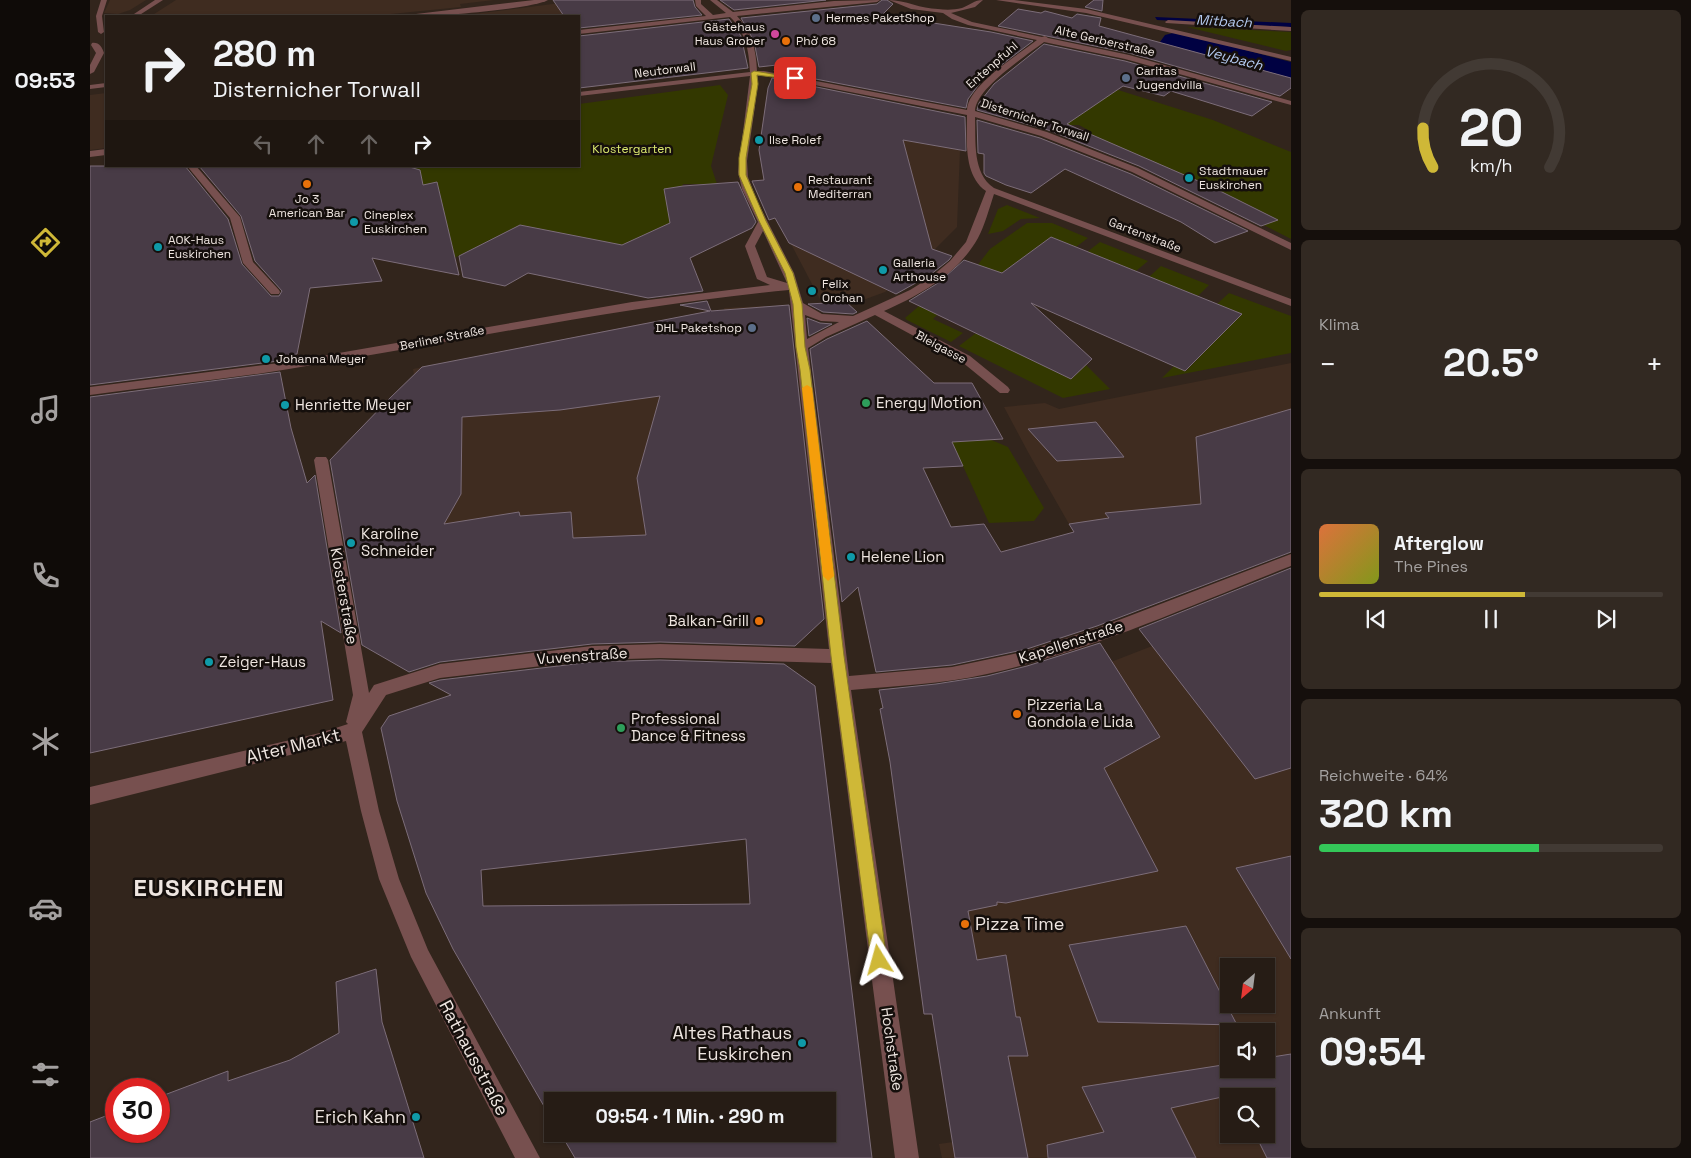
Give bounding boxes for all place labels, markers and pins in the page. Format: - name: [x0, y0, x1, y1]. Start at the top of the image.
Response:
- place label: Hermes PaketShop: [826, 10, 935, 26]
- marker: Hermes PaketShop: [810, 12, 822, 24]
- place label: Gästehaus Haus Grober: [695, 19, 765, 49]
- marker: Gästehaus Haus Grober: [769, 28, 781, 40]
- place label: Phở 68: [796, 33, 836, 49]
- marker: Phở 68: [780, 35, 792, 47]
- pin: [774, 57, 816, 99]
- place label: Caritas Jugendvilla: [1136, 63, 1202, 93]
- marker: Caritas Jugendvilla: [1120, 72, 1132, 84]
- place label: Ilse Rolef: [769, 132, 821, 148]
- marker: Ilse Rolef: [753, 134, 765, 146]
- place label: Stadtmauer Euskirchen: [1199, 163, 1268, 193]
- place label: Restaurant Mediterran: [808, 172, 872, 202]
- marker: Stadtmauer Euskirchen: [1183, 172, 1195, 184]
- marker: Jo 3 American Bar: [301, 178, 313, 190]
- marker: Restaurant Mediterran: [792, 181, 804, 193]
- place label: Jo 3 American Bar: [269, 191, 346, 221]
- place label: Cineplex Euskirchen: [364, 207, 427, 237]
- marker: Cineplex Euskirchen: [348, 216, 360, 228]
- place label: AOK-Haus Euskirchen: [168, 232, 231, 262]
- marker: AOK-Haus Euskirchen: [152, 241, 164, 253]
- place label: Galleria Arthouse: [893, 255, 946, 285]
- marker: Galleria Arthouse: [877, 264, 889, 276]
- place label: Felix Orchan: [822, 276, 863, 306]
- marker: Felix Orchan: [806, 285, 818, 297]
- place label: DHL Paketshop: [656, 320, 742, 336]
- marker: DHL Paketshop: [746, 322, 758, 334]
- place label: Johanna Meyer: [276, 351, 366, 367]
- marker: Johanna Meyer: [260, 353, 272, 365]
- place label: Energy Motion: [876, 393, 982, 412]
- place label: Henriette Meyer: [295, 395, 412, 414]
- marker: Energy Motion: [860, 397, 872, 409]
- marker: Henriette Meyer: [279, 399, 291, 411]
- place label: Karoline Schneider: [361, 524, 435, 560]
- marker: Karoline Schneider: [345, 537, 357, 549]
- place label: Helene Lion: [861, 547, 945, 566]
- marker: Helene Lion: [845, 551, 857, 563]
- place label: Balkan-Grill: [668, 611, 749, 630]
- marker: Balkan-Grill: [753, 615, 765, 627]
- place label: Zeiger-Haus: [219, 652, 306, 671]
- marker: Zeiger-Haus: [203, 656, 215, 668]
- place label: Pizzeria La Gondola e Lida: [1027, 695, 1134, 731]
- marker: Pizzeria La Gondola e Lida: [1011, 708, 1023, 720]
- place label: Professional Dance & Fitness: [631, 709, 746, 745]
- marker: Professional Dance & Fitness: [615, 722, 627, 734]
- place label: Pizza Time: [975, 912, 1064, 935]
- marker: Pizza Time: [959, 918, 971, 930]
- place label: Altes Rathaus Euskirchen: [672, 1021, 792, 1065]
- marker: Altes Rathaus Euskirchen: [796, 1037, 808, 1049]
- place label: Erich Kahn: [315, 1105, 406, 1128]
- marker: Erich Kahn: [410, 1111, 422, 1123]

